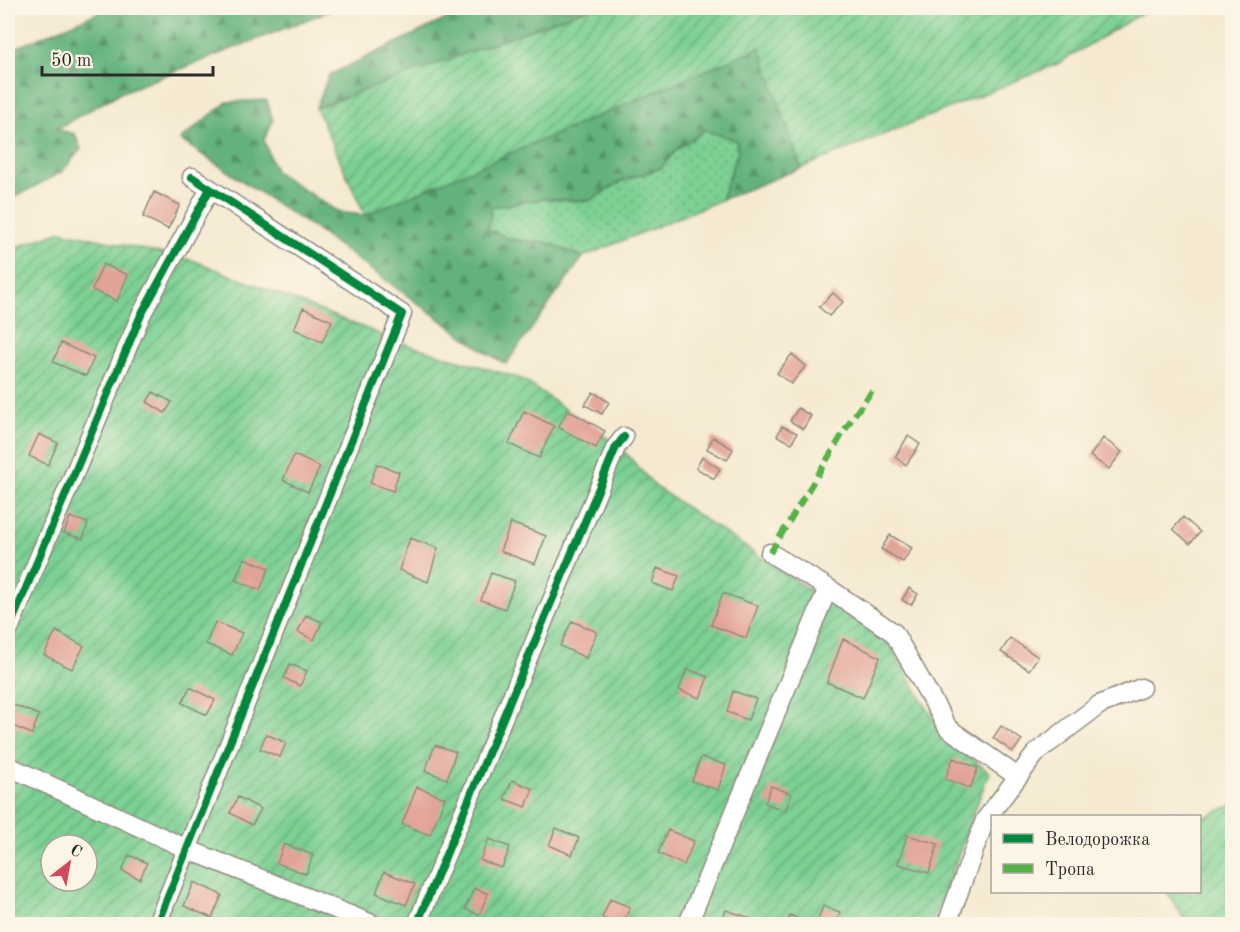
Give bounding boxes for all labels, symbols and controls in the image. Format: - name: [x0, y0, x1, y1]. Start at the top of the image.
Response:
- scale bar: [42, 39, 213, 77]
- text: 50 m: [51, 52, 91, 70]
- legend: [991, 815, 1201, 893]
- text: Велодорожка: [1045, 831, 1150, 849]
- north arrow: [39, 833, 99, 893]
- text: С: [67, 842, 84, 861]
- text: Тропа: [1045, 861, 1095, 879]

